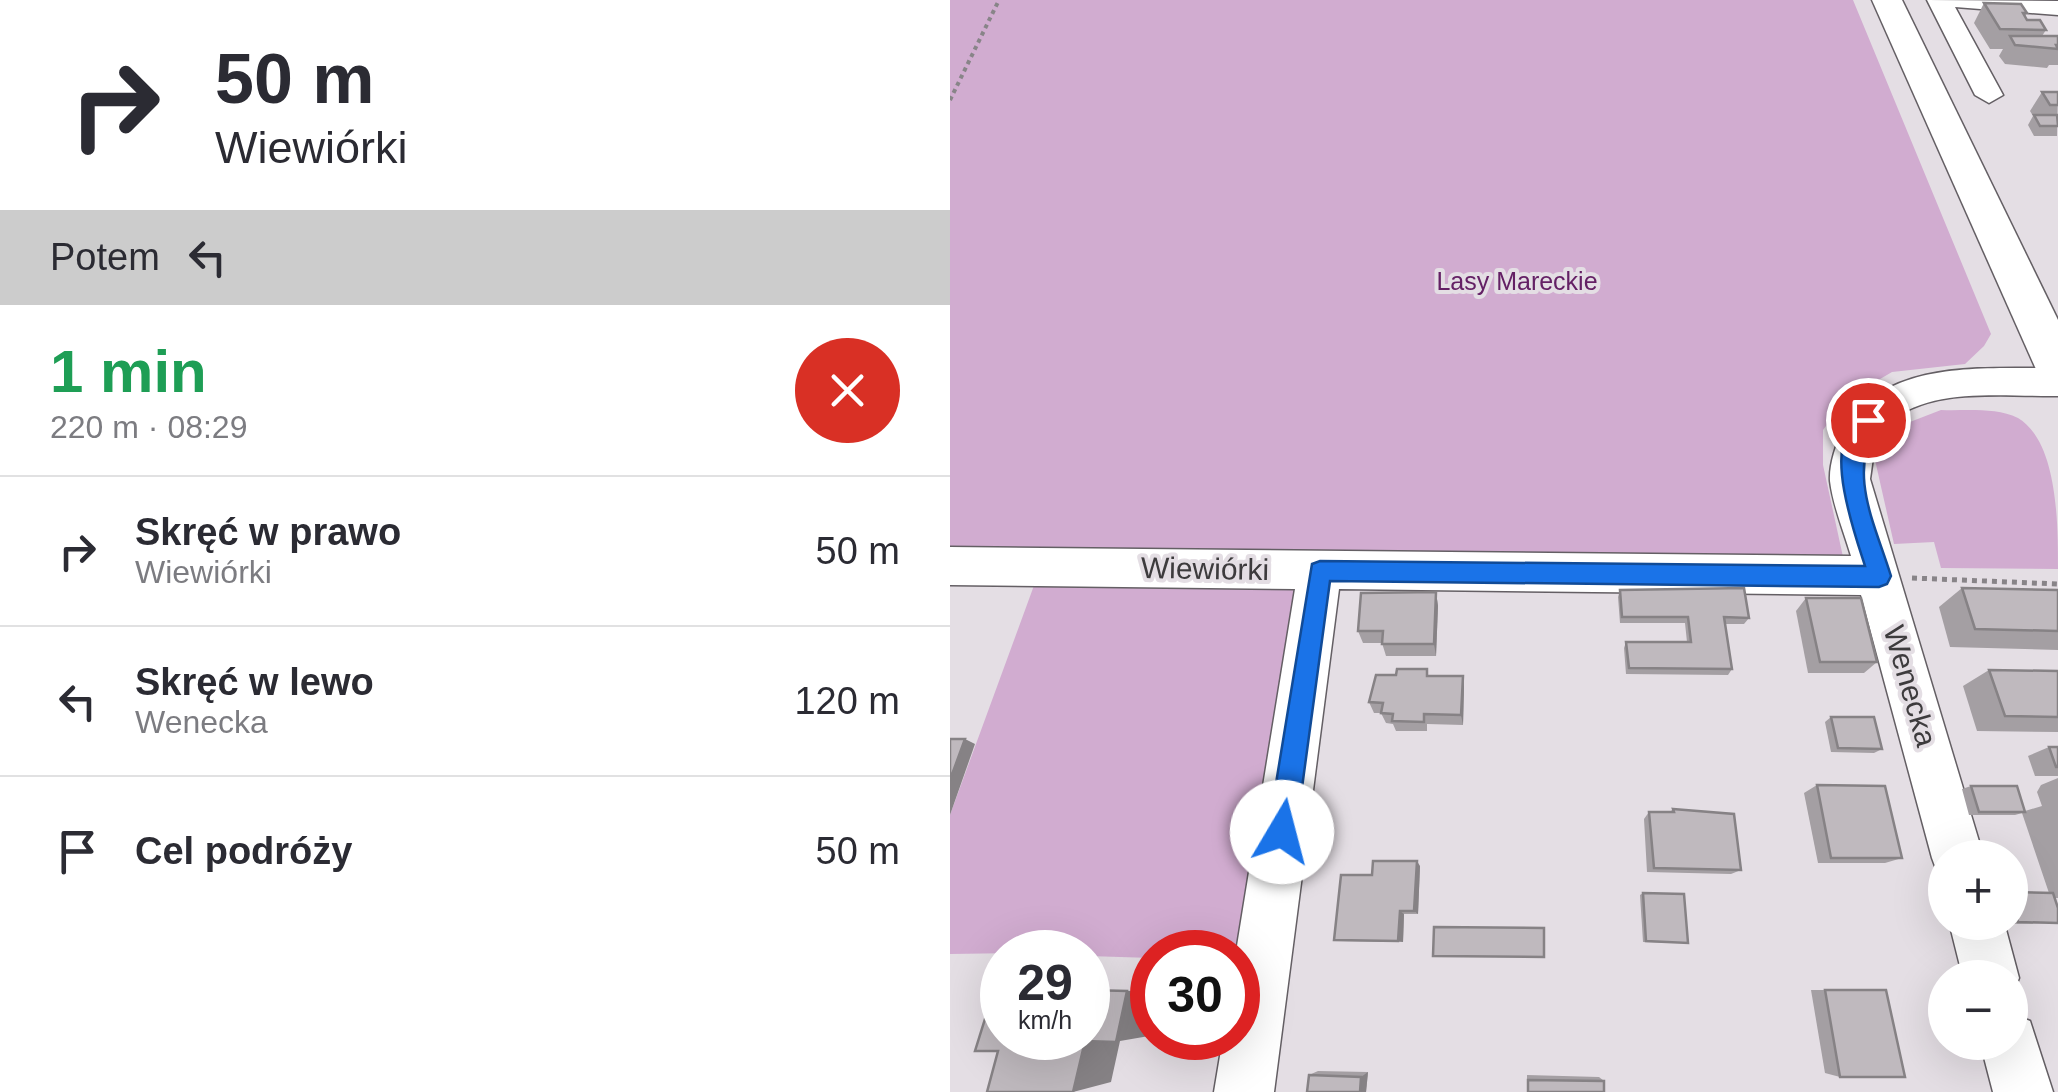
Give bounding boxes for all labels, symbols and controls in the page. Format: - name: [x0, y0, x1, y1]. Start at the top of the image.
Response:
- icon: right: [50, 40, 180, 170]
- text: 50 m: [215, 40, 375, 118]
- text: Wiewiórki: [215, 122, 408, 173]
- icon: left: [180, 230, 235, 285]
- text: Potem: [50, 236, 160, 278]
- park label: Lasy Mareckie: [1436, 267, 1598, 295]
- text: 1 min: [50, 338, 207, 405]
- button: close: [795, 338, 900, 443]
- pin: [1826, 378, 1911, 463]
- icon: arrive: [1841, 393, 1896, 448]
- text: 220 m · 08:29: [50, 409, 247, 445]
- text: Skręć w prawo: [135, 511, 401, 553]
- icon: right: [50, 524, 105, 579]
- text: 50 m: [816, 530, 900, 572]
- street label: Wiewiórki: [1141, 551, 1269, 586]
- text: Wiewiórki: [135, 554, 272, 590]
- street label: Wenecka: [1877, 621, 1944, 751]
- text: Skręć w lewo: [135, 661, 374, 703]
- icon: left: [50, 674, 105, 729]
- text: 120 m: [794, 680, 900, 722]
- text: Wenecka: [135, 704, 268, 740]
- position arrow: [1230, 780, 1334, 884]
- icon: arrive: [50, 824, 105, 879]
- text: Cel podróży: [135, 830, 352, 872]
- text: 50 m: [816, 830, 900, 872]
- map controls: [1928, 840, 2028, 1060]
- button: +: [1928, 840, 2028, 940]
- speed limit sign: 30: [1130, 930, 1260, 1060]
- text: 29: [1017, 955, 1073, 1011]
- button: −: [1928, 960, 2028, 1060]
- text: km/h: [1018, 1006, 1072, 1034]

